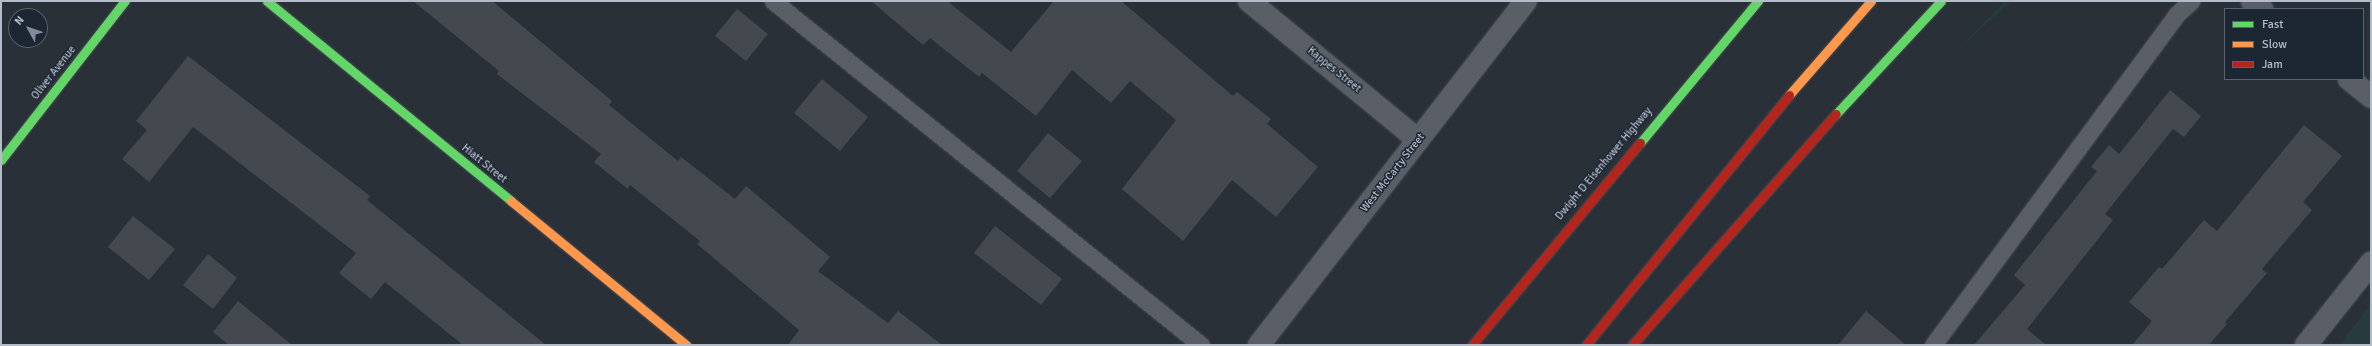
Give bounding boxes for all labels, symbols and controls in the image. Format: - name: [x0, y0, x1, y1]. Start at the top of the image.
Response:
- north arrow: [8, 8, 48, 48]
- legend: [2224, 8, 2364, 80]
- text: N: [12, 13, 27, 28]
- text: Fast: [2262, 17, 2283, 32]
- text: Slow: [2262, 37, 2287, 52]
- street label: Oliver Avenue: [29, 44, 79, 102]
- street label: Kappes Street: [1305, 44, 1363, 96]
- text: Jam: [2262, 57, 2283, 72]
- street label: Dwight D Eisenhower Highway: [1553, 105, 1655, 223]
- street label: West McCarty Street: [1358, 131, 1428, 215]
- street label: Hiatt Street: [459, 142, 509, 186]

